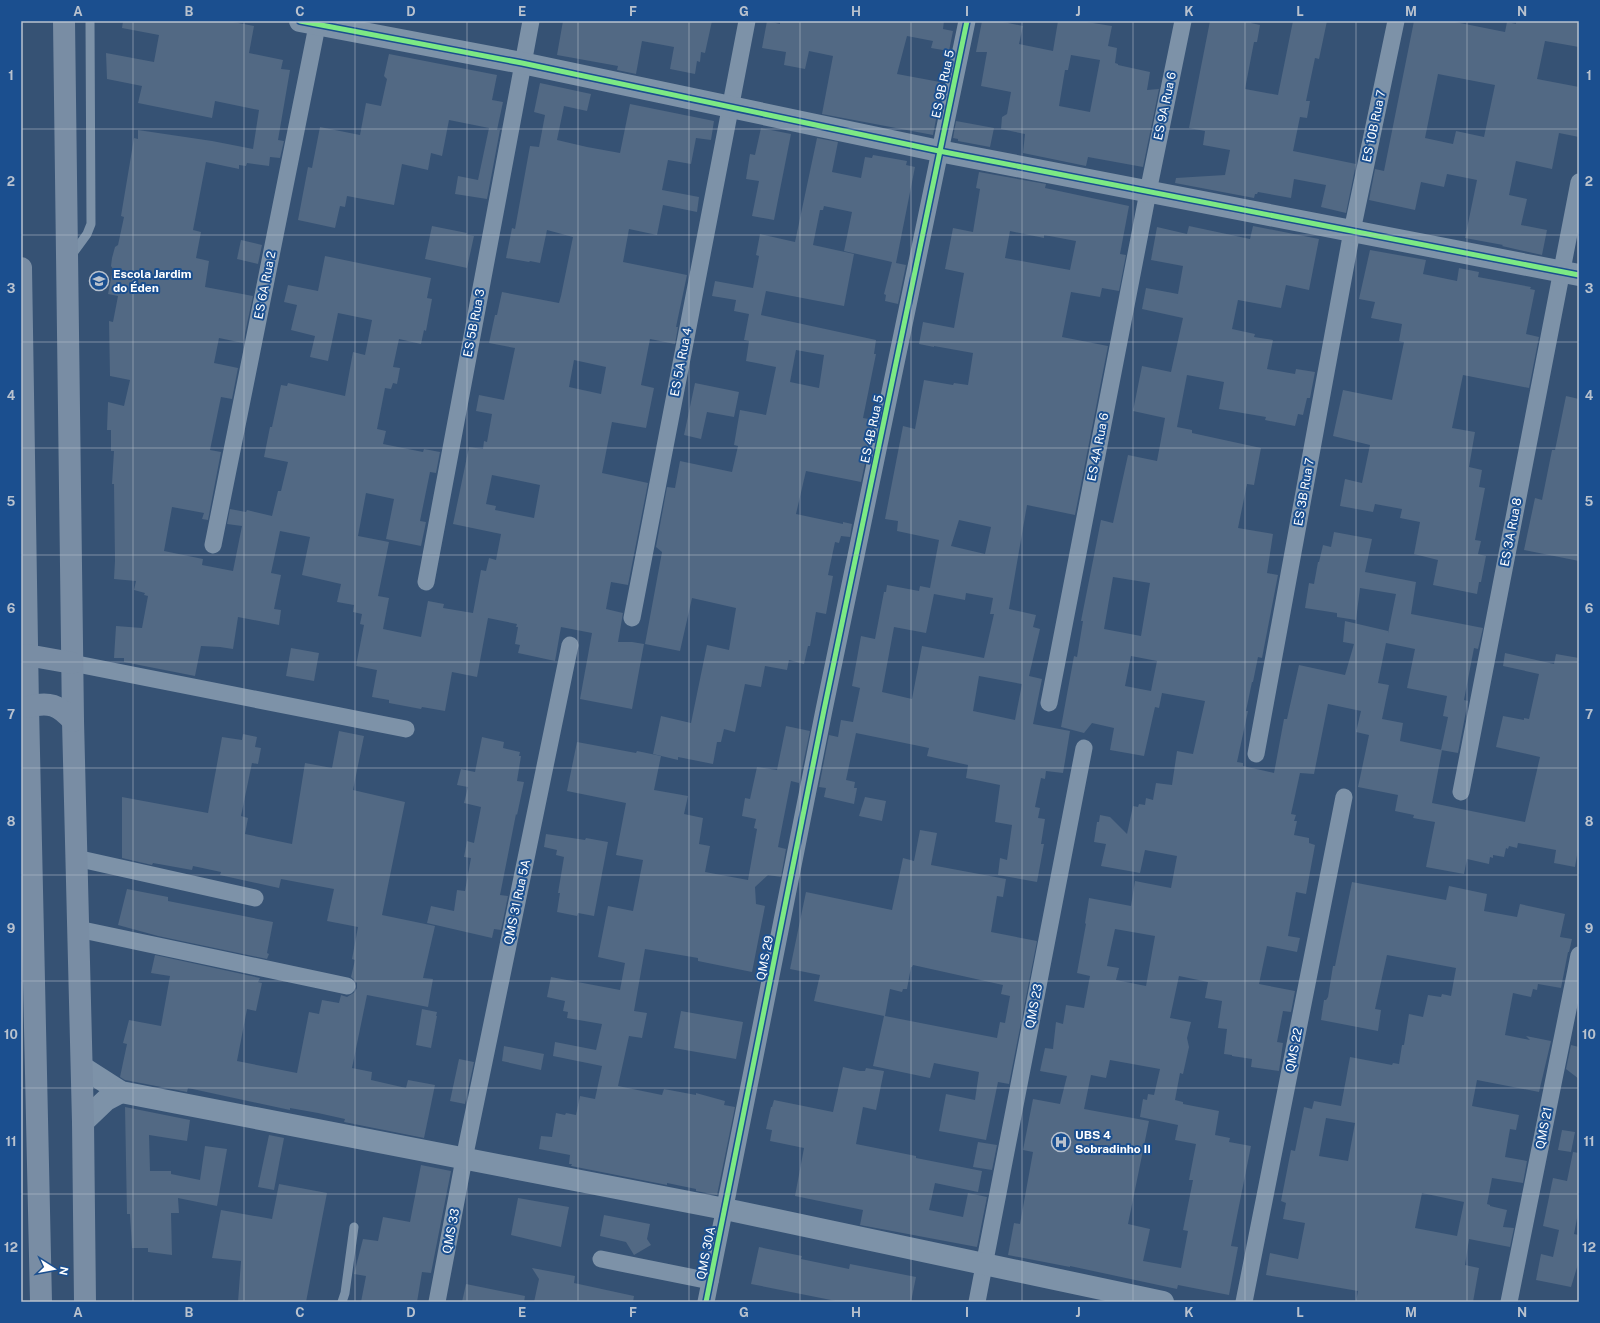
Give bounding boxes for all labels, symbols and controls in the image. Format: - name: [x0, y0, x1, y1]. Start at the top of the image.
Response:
- text: A: [73, 4, 83, 19]
- text: B: [185, 4, 194, 19]
- text: C: [295, 4, 305, 19]
- text: D: [406, 4, 416, 19]
- text: E: [518, 4, 526, 19]
- text: F: [629, 4, 637, 19]
- text: G: [739, 4, 749, 19]
- text: H: [851, 4, 861, 19]
- text: I: [965, 4, 969, 19]
- text: J: [1075, 4, 1081, 19]
- text: K: [1184, 4, 1194, 19]
- text: L: [1296, 4, 1304, 19]
- text: M: [1405, 4, 1417, 19]
- text: N: [1517, 4, 1527, 19]
- street label: ES 9B Rua 5: [929, 48, 957, 119]
- text: 1: [8, 68, 14, 83]
- text: 1: [1586, 68, 1592, 83]
- street label: ES 9A Rua 6: [1151, 71, 1179, 141]
- street label: ES 10B Rua 7: [1360, 89, 1388, 163]
- text: 2: [7, 174, 15, 189]
- text: 2: [1585, 174, 1593, 189]
- street label: ES 6A Rua 2: [252, 250, 278, 320]
- place label: Escola Jardim do Éden: [113, 267, 192, 295]
- school or university icon: Escola Jardim do Éden: [88, 270, 110, 292]
- text: 3: [7, 281, 16, 296]
- text: 3: [1585, 281, 1594, 296]
- street label: ES 5B Rua 3: [461, 288, 487, 358]
- street label: ES 5A Rua 4: [667, 326, 695, 398]
- text: 4: [7, 388, 16, 403]
- text: 4: [1585, 388, 1594, 403]
- street label: ES 4B Rua 5: [858, 393, 886, 464]
- street label: ES 4A Rua 6: [1085, 412, 1111, 482]
- street label: ES 3B Rua 7: [1291, 457, 1317, 527]
- text: 5: [7, 494, 16, 509]
- text: 5: [1585, 494, 1594, 509]
- street label: ES 3A Rua 8: [1497, 496, 1525, 568]
- text: 6: [7, 601, 16, 616]
- text: 6: [1585, 601, 1594, 616]
- text: 7: [7, 707, 15, 722]
- text: 7: [1585, 707, 1593, 722]
- text: 8: [7, 814, 16, 829]
- text: 8: [1585, 814, 1594, 829]
- street label: QMS 31 Rua 5A: [501, 858, 533, 946]
- text: 9: [7, 921, 15, 936]
- text: 9: [1585, 921, 1593, 936]
- street label: QMS 29: [754, 934, 776, 982]
- street label: QMS 23: [1023, 982, 1045, 1030]
- text: 10: [4, 1027, 18, 1042]
- street label: QMS 22: [1283, 1027, 1305, 1073]
- text: 10: [1582, 1027, 1596, 1042]
- street label: QMS 21: [1533, 1106, 1555, 1150]
- place label: UBS 4 Sobradinho II: [1075, 1128, 1151, 1156]
- hospital icon: UBS 4 Sobradinho II: [1050, 1131, 1072, 1153]
- text: 11: [5, 1134, 17, 1149]
- text: 11: [1583, 1134, 1595, 1149]
- street label: QMS 33: [440, 1207, 462, 1255]
- street label: QMS 30A: [694, 1225, 718, 1281]
- text: 12: [4, 1240, 18, 1255]
- text: 12: [1582, 1240, 1596, 1255]
- north arrow: [34, 1249, 74, 1289]
- text: N: [57, 1266, 71, 1276]
- text: A: [73, 1305, 83, 1320]
- text: B: [185, 1305, 194, 1320]
- text: C: [295, 1305, 305, 1320]
- text: D: [406, 1305, 416, 1320]
- text: E: [518, 1305, 526, 1320]
- text: F: [629, 1305, 637, 1320]
- text: G: [739, 1305, 749, 1320]
- text: H: [851, 1305, 861, 1320]
- text: I: [965, 1305, 969, 1320]
- text: J: [1075, 1305, 1081, 1320]
- text: K: [1184, 1305, 1194, 1320]
- text: L: [1296, 1305, 1304, 1320]
- text: M: [1405, 1305, 1417, 1320]
- text: N: [1517, 1305, 1527, 1320]

